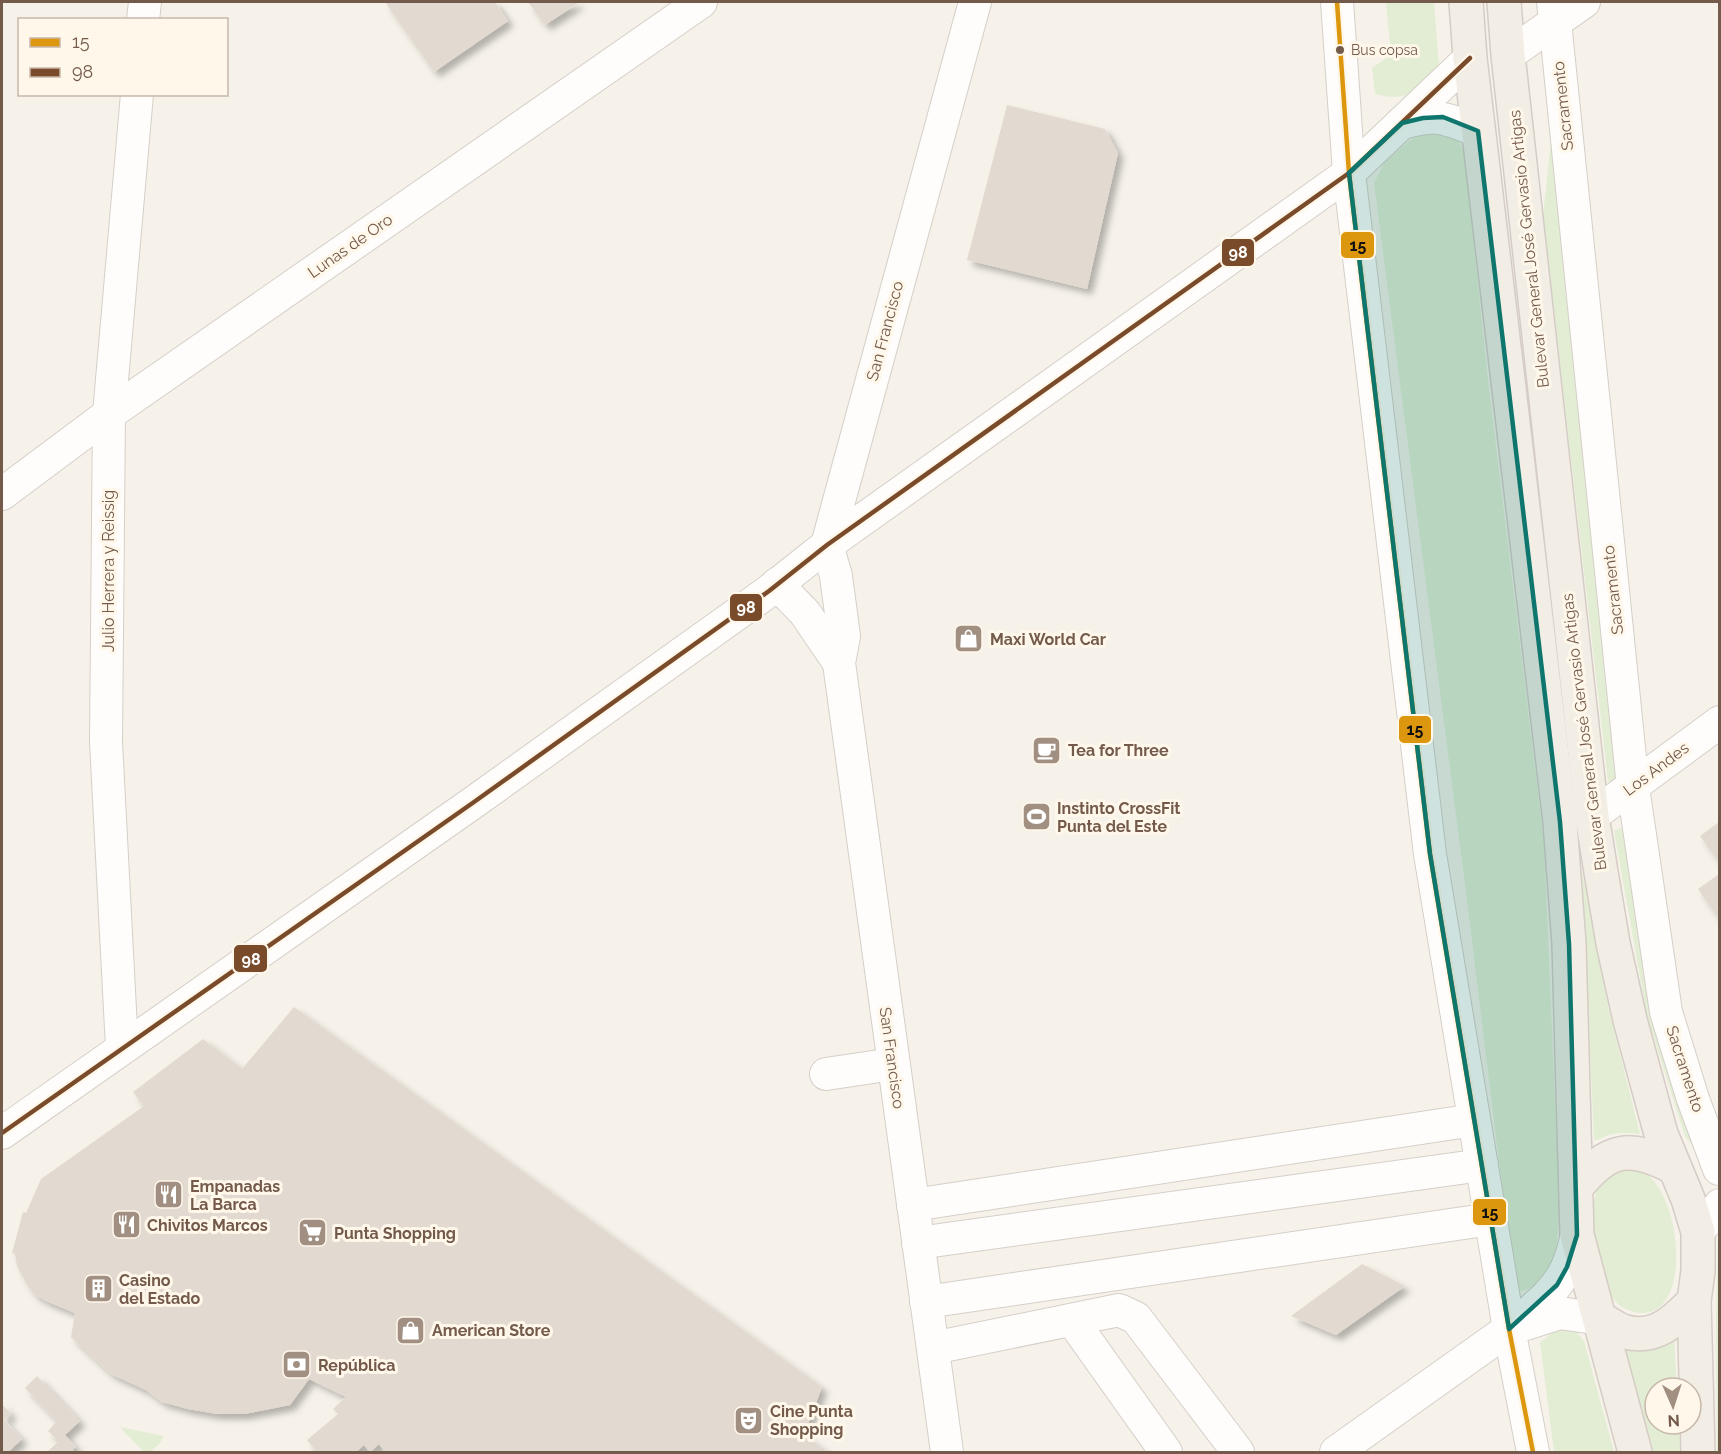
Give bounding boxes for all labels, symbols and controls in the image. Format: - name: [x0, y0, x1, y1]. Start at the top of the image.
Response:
- legend: [18, 18, 228, 96]
- text: 15: [72, 31, 90, 52]
- place label: Bus copsa: [1351, 42, 1418, 58]
- marker: Bus copsa: [1334, 44, 1346, 56]
- street label: Sacramento: [1549, 60, 1577, 152]
- text: 98: [72, 61, 93, 82]
- street label: Bulevar General José Gervasio Artigas: [1505, 109, 1553, 389]
- street label: Lunas de Oro: [304, 210, 396, 282]
- line badge: 15: [1340, 231, 1375, 259]
- text: 15: [1350, 236, 1367, 255]
- line badge: 98: [1221, 238, 1255, 267]
- text: 98: [1228, 243, 1248, 262]
- street label: San Francisco: [863, 279, 907, 383]
- street label: Julio Herrera y Reissig: [99, 490, 118, 652]
- street label: Sacramento: [1599, 544, 1627, 636]
- street label: Bulevar General José Gervasio Artigas: [1558, 592, 1610, 872]
- line badge: 98: [729, 593, 763, 622]
- text: 98: [736, 598, 756, 617]
- shop icon: Maxi World Car: [953, 623, 985, 655]
- place label: Maxi World Car: [990, 630, 1106, 649]
- line badge: 15: [1398, 715, 1432, 744]
- text: 15: [1407, 720, 1424, 739]
- cafe icon: Tea for Three: [1031, 734, 1063, 766]
- street label: Los Andes: [1619, 738, 1693, 800]
- place label: Tea for Three: [1068, 741, 1169, 760]
- place label: Instinto CrossFit Punta del Este: [1057, 799, 1180, 836]
- sports icon: Instinto CrossFit Punta del Este: [1020, 801, 1052, 833]
- line badge: 98: [233, 944, 268, 973]
- text: 98: [241, 950, 261, 969]
- street label: San Francisco: [875, 1006, 909, 1110]
- street label: Sacramento: [1662, 1023, 1708, 1115]
- place label: Empanadas La Barca: [190, 1177, 280, 1214]
- restaurant icon: Empanadas La Barca: [153, 1179, 185, 1211]
- line badge: 15: [1472, 1198, 1507, 1226]
- text: 15: [1482, 1203, 1499, 1222]
- restaurant icon: Chivitos Marcos: [110, 1209, 142, 1241]
- place label: Chivitos Marcos: [147, 1216, 268, 1235]
- supermarket icon: Punta Shopping: [297, 1217, 329, 1249]
- place label: Punta Shopping: [334, 1224, 456, 1243]
- place label: Casino del Estado: [119, 1271, 200, 1308]
- building icon: Casino del Estado: [82, 1273, 114, 1305]
- shop icon: American Store: [395, 1314, 427, 1346]
- place label: American Store: [432, 1321, 551, 1340]
- bank icon: República: [281, 1349, 313, 1381]
- place label: República: [318, 1356, 395, 1375]
- north arrow: [1643, 1376, 1703, 1436]
- place label: Cine Punta Shopping: [770, 1402, 853, 1439]
- theatre icon: Cine Punta Shopping: [733, 1404, 765, 1436]
- text: N: [1667, 1411, 1680, 1430]

